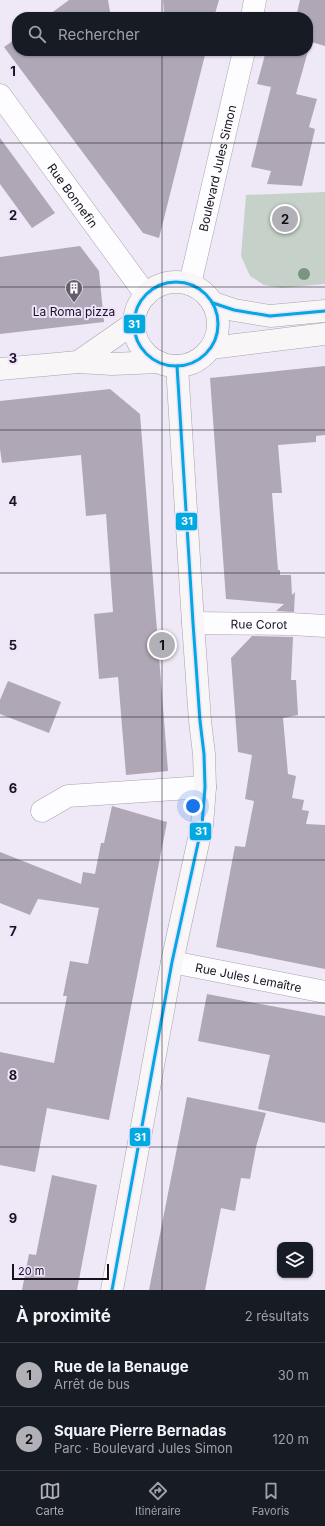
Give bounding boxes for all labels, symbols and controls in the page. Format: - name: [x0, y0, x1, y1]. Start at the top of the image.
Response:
- search box: [12, 12, 313, 56]
- icon: search: [26, 23, 48, 45]
- text: Rechercher: [58, 25, 140, 44]
- text: 1: [10, 63, 16, 79]
- street label: Boulevard Jules Simon: [195, 103, 239, 233]
- street label: Rue Bonnefin: [45, 160, 102, 230]
- pin: 2: [272, 204, 298, 234]
- text: 2: [9, 207, 17, 223]
- building icon: La Roma pizza: [64, 278, 84, 303]
- place label: La Roma pizza: [33, 304, 115, 319]
- line badge: 31: [123, 314, 146, 334]
- text: 31: [128, 317, 140, 331]
- text: 3: [9, 350, 17, 366]
- text: 4: [9, 493, 18, 509]
- line badge: 31: [175, 512, 198, 531]
- text: 31: [181, 514, 193, 528]
- street label: Rue Corot: [231, 616, 287, 631]
- pin: 1: [149, 630, 175, 660]
- text: 5: [9, 637, 17, 653]
- text: 6: [9, 780, 17, 796]
- your location: [183, 796, 203, 816]
- line badge: 31: [189, 822, 212, 841]
- text: 31: [195, 824, 207, 838]
- text: 7: [9, 923, 17, 939]
- street label: Rue Jules Lemaître: [194, 959, 303, 995]
- text: 8: [9, 1067, 17, 1083]
- line badge: 31: [129, 1127, 151, 1147]
- text: 31: [134, 1130, 146, 1144]
- text: 9: [9, 1210, 17, 1226]
- map controls: [277, 1242, 313, 1278]
- button: layers: [277, 1242, 313, 1278]
- scale bar: [12, 1262, 109, 1281]
- text: 20 m: [18, 1264, 44, 1278]
- text: À proximité: [16, 1306, 111, 1326]
- text: 2 résultats: [245, 1308, 309, 1324]
- text: Rue de la Benauge: [54, 1357, 189, 1376]
- text: 1: [26, 1367, 32, 1383]
- text: 30 m: [278, 1367, 309, 1383]
- text: Arrêt de bus: [54, 1376, 130, 1392]
- text: Square Pierre Bernadas: [54, 1421, 226, 1440]
- text: 2: [25, 1431, 33, 1447]
- text: 120 m: [273, 1431, 309, 1447]
- text: Parc · Boulevard Jules Simon: [54, 1440, 233, 1456]
- tab: Carte: [36, 1480, 64, 1518]
- tab: Itinéraire: [135, 1480, 181, 1518]
- tab: Favoris: [252, 1480, 289, 1518]

